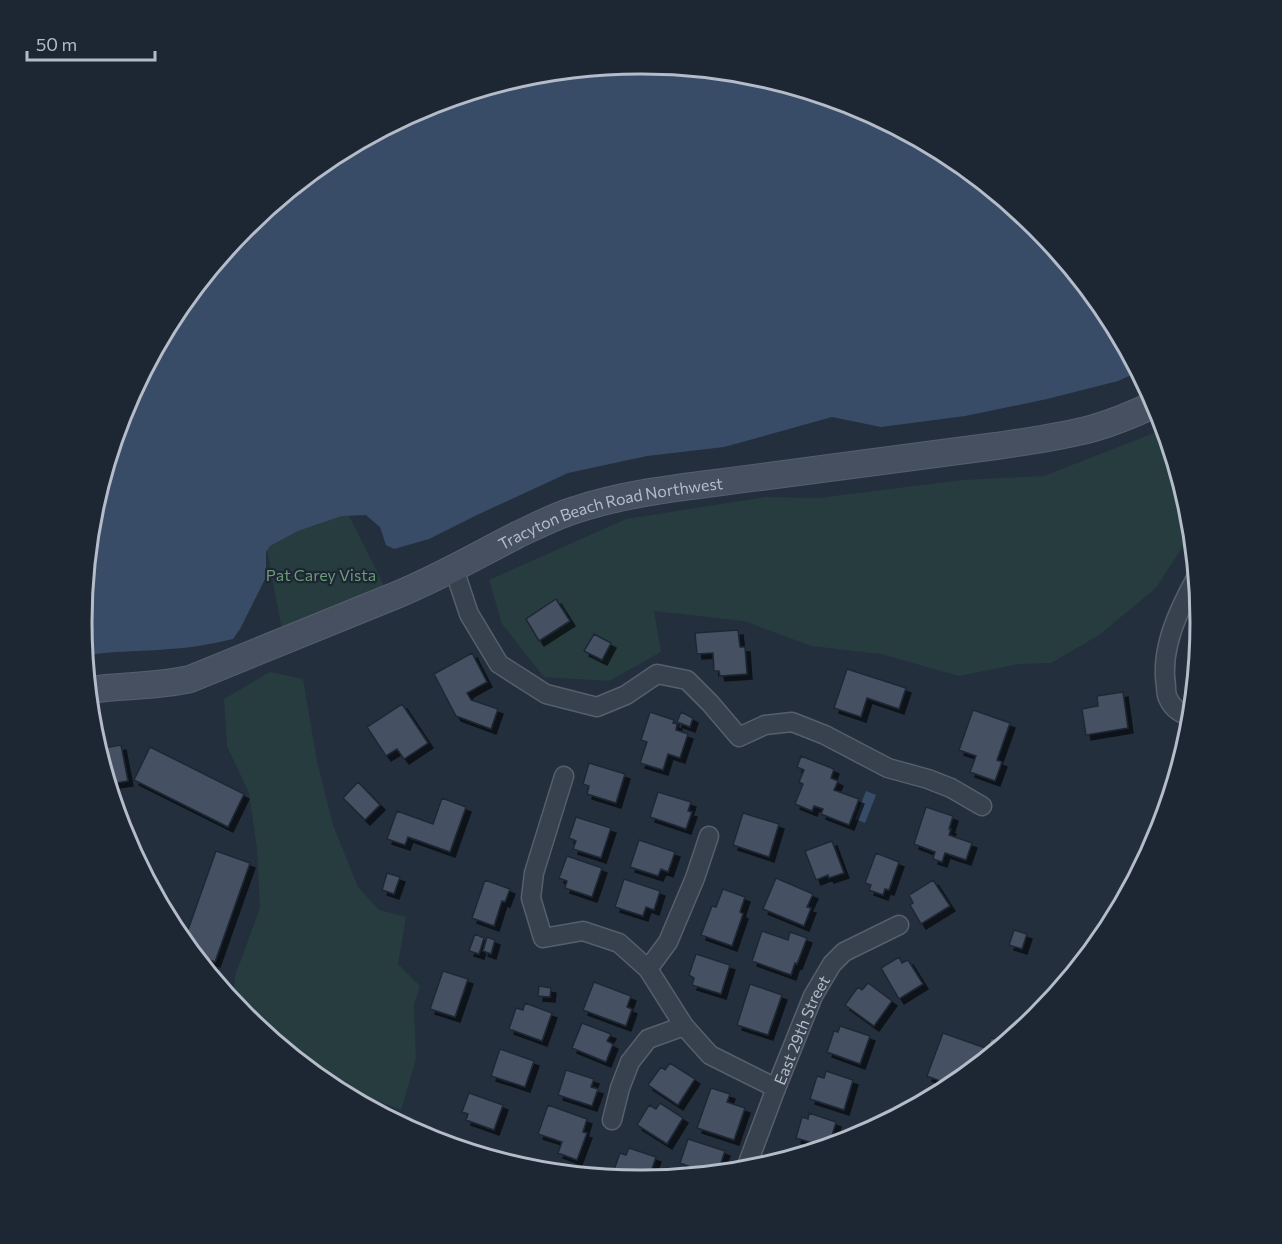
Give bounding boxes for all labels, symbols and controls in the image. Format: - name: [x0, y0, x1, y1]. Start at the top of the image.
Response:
- scale bar: [27, 24, 154, 62]
- text: 50 m: [36, 33, 77, 55]
- street label: Tracyton Beach Road Northwest: [495, 472, 724, 553]
- park label: Pat Carey Vista: [266, 565, 376, 584]
- street label: East 29th Street: [769, 971, 833, 1087]

